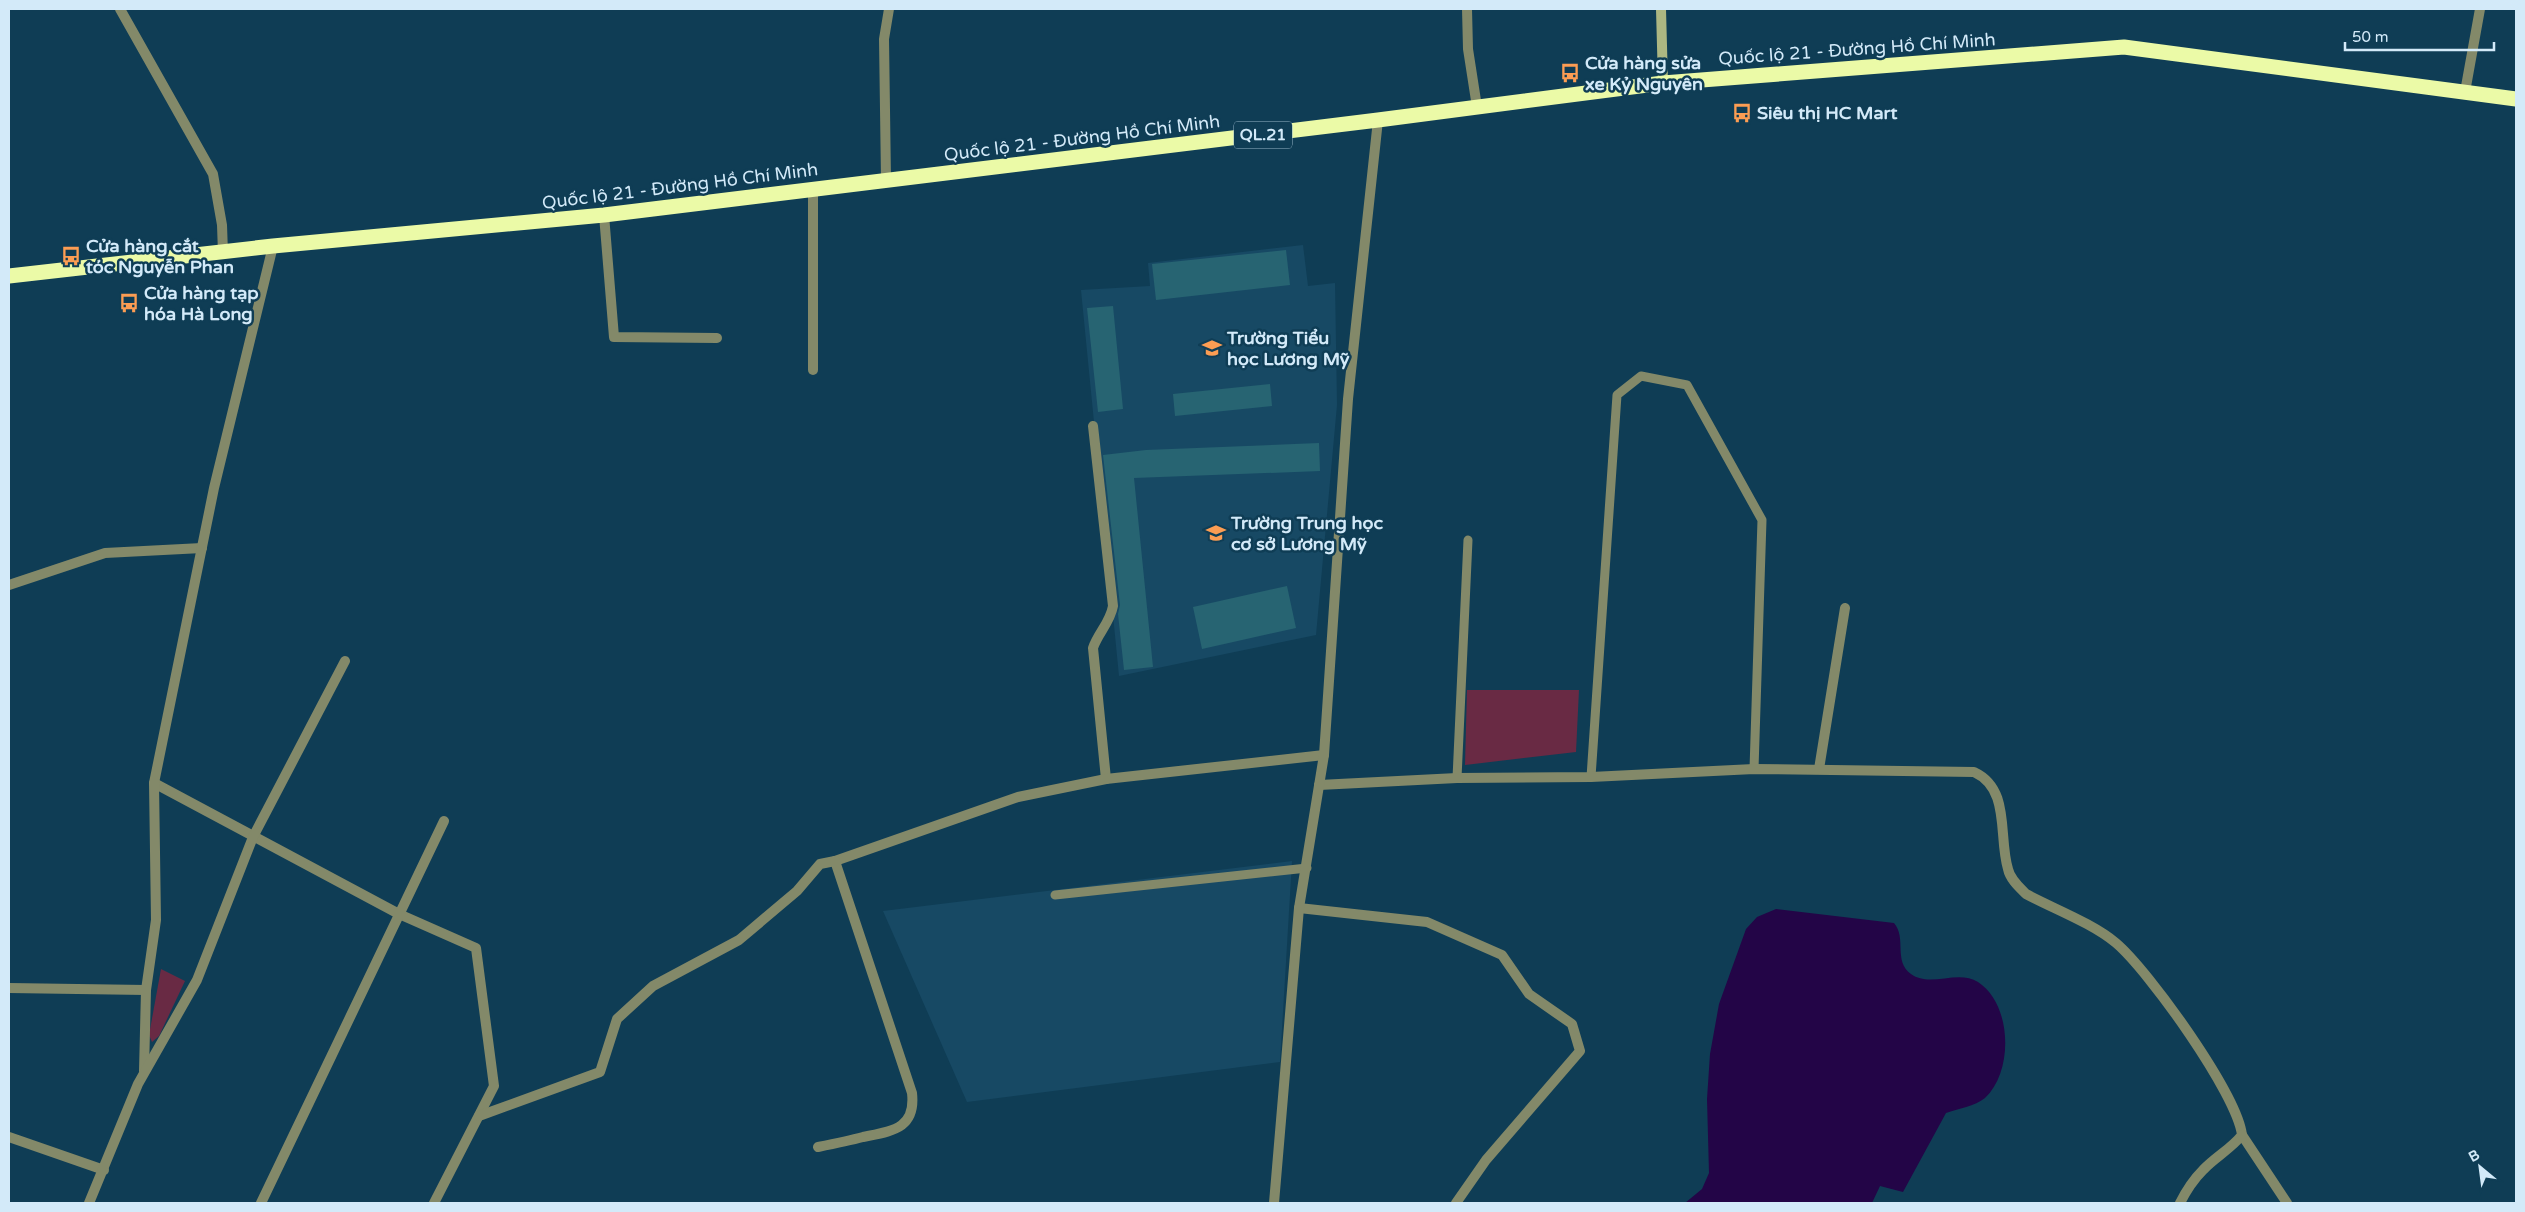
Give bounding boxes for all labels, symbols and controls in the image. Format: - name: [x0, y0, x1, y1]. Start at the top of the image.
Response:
- scale bar: [2345, 20, 2494, 52]
- street label: Quốc lộ 21 - Đường Hồ Chí Minh: [1718, 28, 1996, 70]
- text: 50 m: [2352, 28, 2389, 46]
- place label: Cửa hàng sửa xe Kỷ Nguyên: [1585, 52, 1703, 95]
- bus stop icon: Cửa hàng sửa xe Kỷ Nguyên: [1559, 62, 1581, 84]
- bus stop icon: Siêu thị HC Mart: [1731, 102, 1753, 124]
- place label: Siêu thị HC Mart: [1757, 102, 1897, 124]
- street label: Quốc lộ 21 - Đường Hồ Chí Minh: [943, 110, 1221, 166]
- road number: QL.21: [1234, 122, 1292, 148]
- street label: Quốc lộ 21 - Đường Hồ Chí Minh: [541, 158, 819, 214]
- place label: Cửa hàng cắt tóc Nguyễn Phan: [86, 235, 234, 278]
- bus stop icon: Cửa hàng cắt tóc Nguyễn Phan: [60, 245, 82, 267]
- place label: Cửa hàng tạp hóa Hà Long: [144, 282, 259, 325]
- bus stop icon: Cửa hàng tạp hóa Hà Long: [118, 292, 140, 314]
- place label: Trường Tiểu học Lương Mỹ: [1226, 327, 1350, 370]
- school or university icon: Trường Tiểu học Lương Mỹ: [1201, 337, 1223, 359]
- place label: Trường Trung học cơ sở Lương Mỹ: [1230, 512, 1384, 555]
- school or university icon: Trường Trung học cơ sở Lương Mỹ: [1205, 522, 1227, 544]
- north arrow: [2455, 1142, 2505, 1192]
- text: B: [2466, 1146, 2483, 1166]

